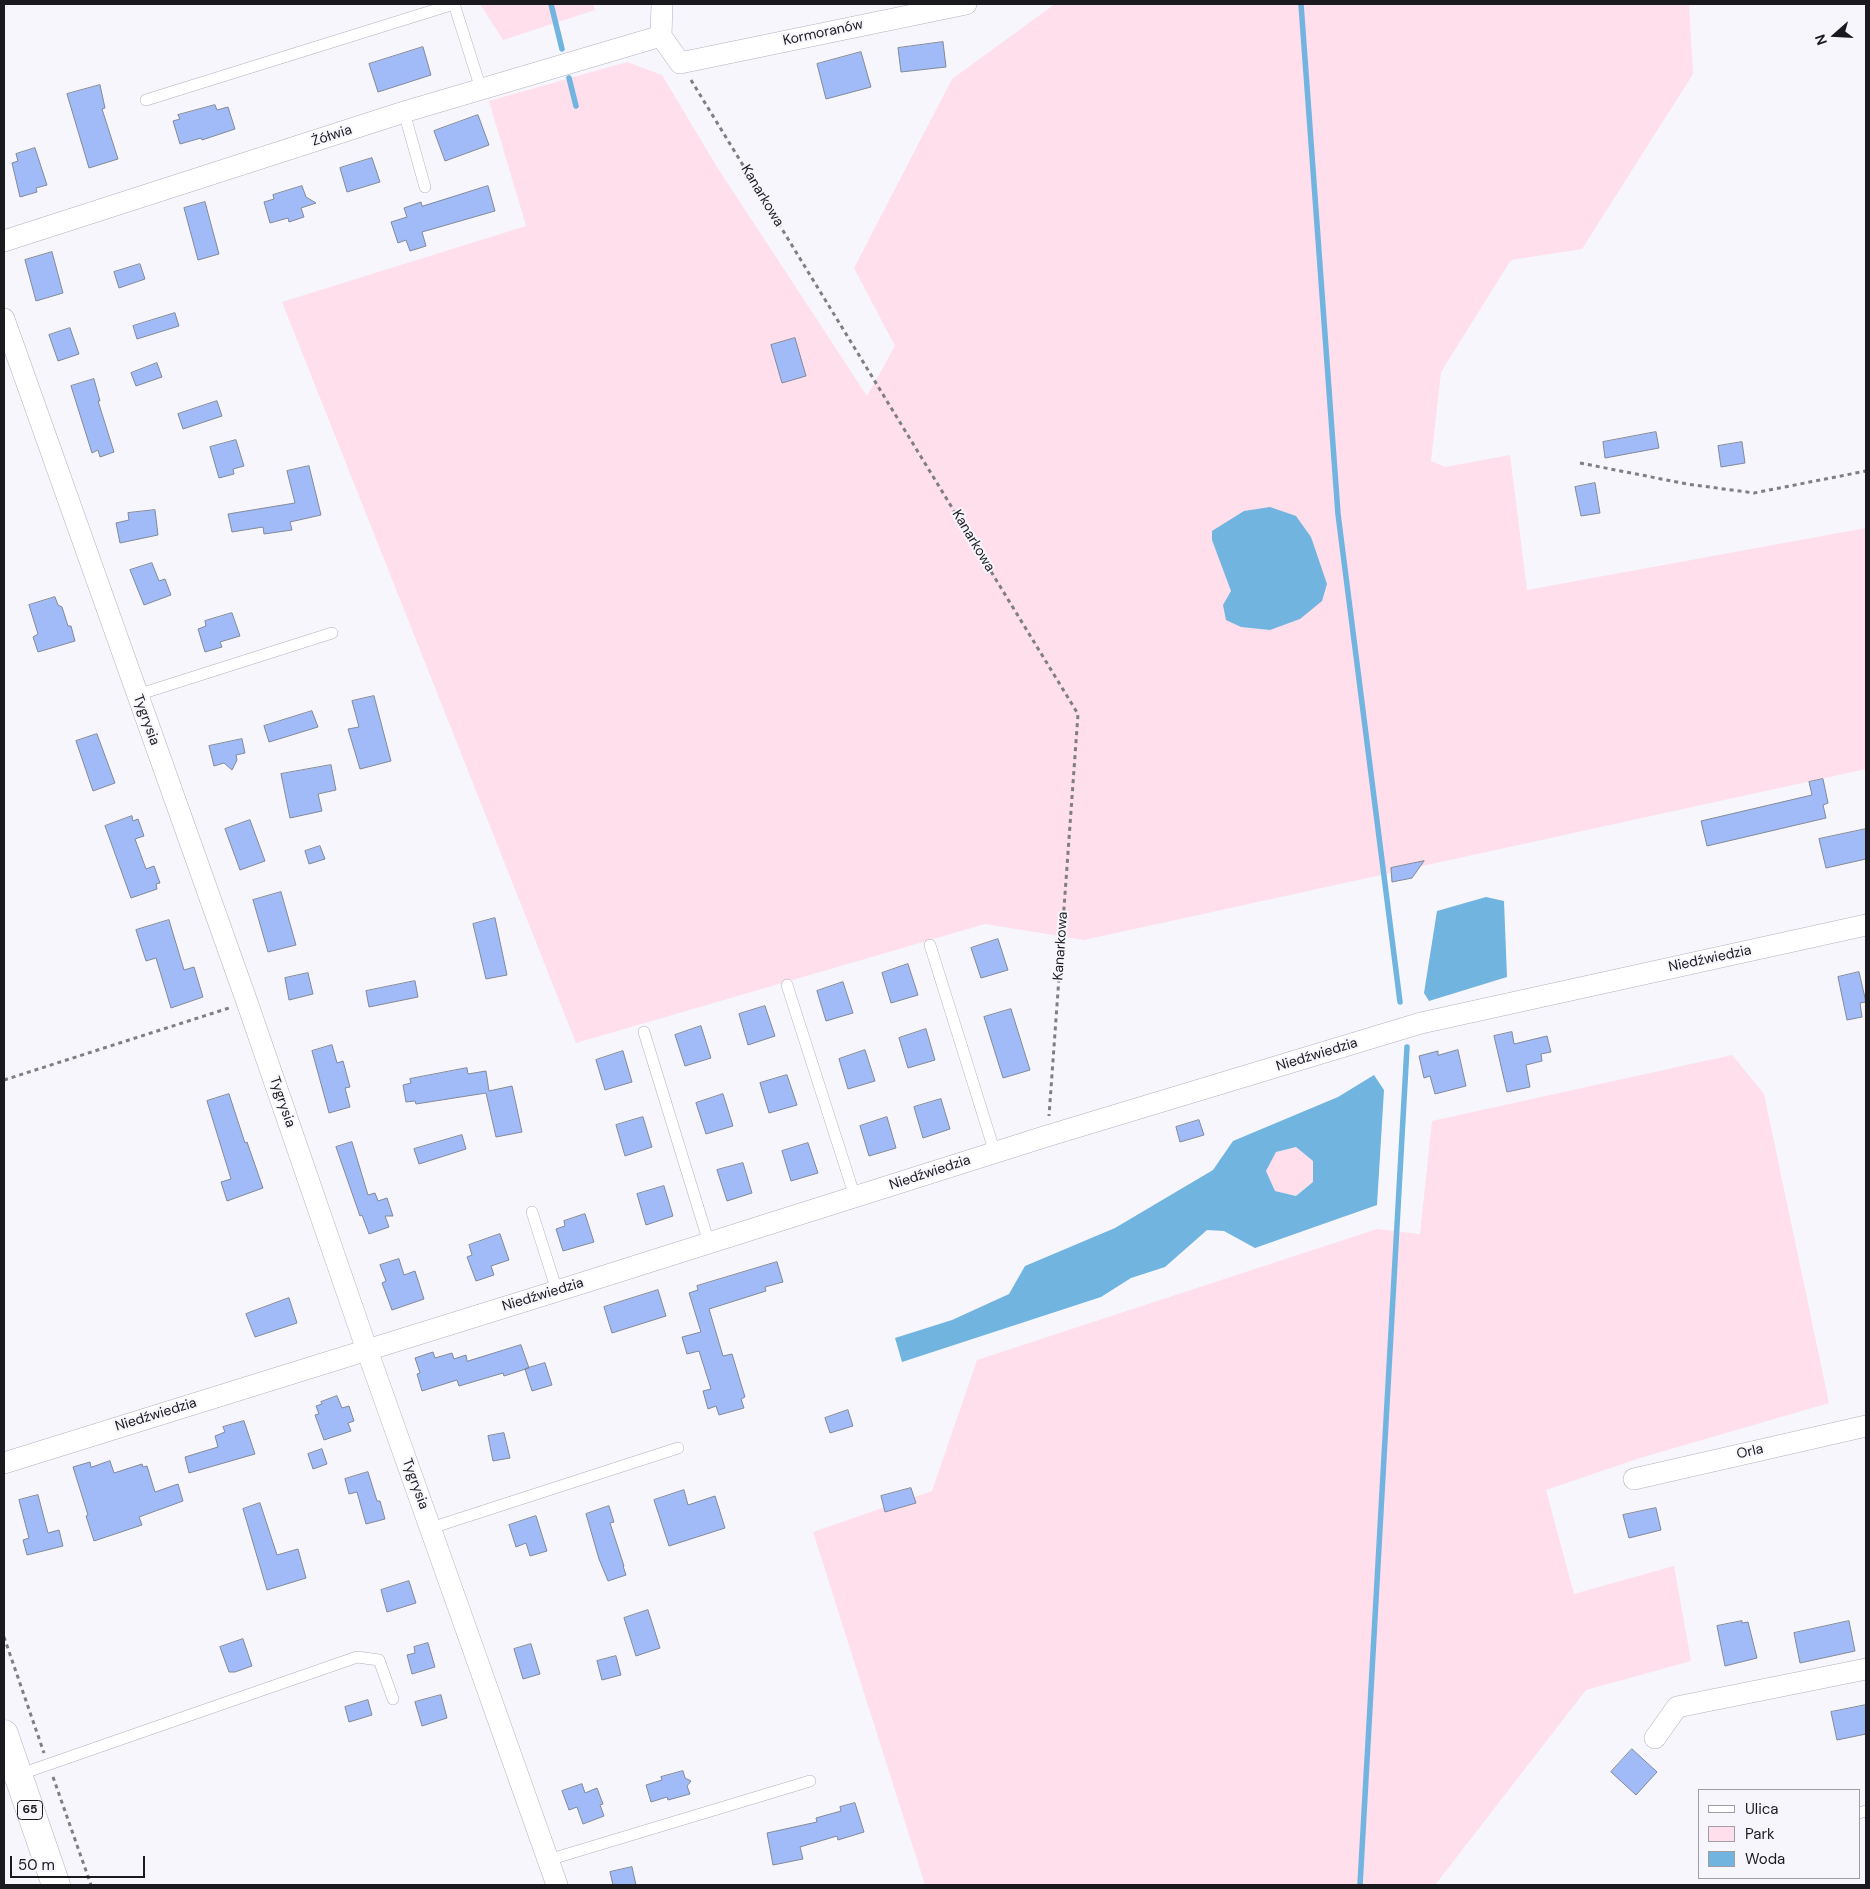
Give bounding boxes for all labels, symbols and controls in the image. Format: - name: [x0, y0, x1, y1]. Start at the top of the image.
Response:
- north arrow: [1810, 10, 1860, 60]
- street label: Kormoranów: [781, 16, 865, 50]
- text: N: [1811, 32, 1831, 48]
- street label: Żółwia: [310, 122, 354, 150]
- street label: Kanarkowa: [737, 162, 787, 230]
- street label: Kanarkowa: [948, 507, 998, 575]
- street label: Tygrysia: [129, 692, 163, 748]
- street label: Kanarkowa: [1050, 911, 1072, 981]
- street label: Niedźwiedzia: [1667, 942, 1753, 976]
- street label: Niedźwiedzia: [1274, 1035, 1360, 1075]
- street label: Tygrysia: [265, 1074, 299, 1130]
- street label: Niedźwiedzia: [887, 1152, 973, 1194]
- street label: Niedźwiedzia: [500, 1275, 586, 1315]
- street label: Niedźwiedzia: [113, 1395, 199, 1435]
- street label: Orla: [1735, 1441, 1765, 1463]
- street label: Tygrysia: [398, 1456, 432, 1512]
- legend: [1698, 1789, 1860, 1879]
- text: Ulica: [1745, 1799, 1779, 1819]
- road number: 65: [18, 1800, 42, 1820]
- text: Park: [1745, 1824, 1775, 1844]
- scale bar: [12, 1846, 148, 1878]
- text: Woda: [1745, 1849, 1785, 1869]
- text: 50 m: [18, 1855, 55, 1875]

